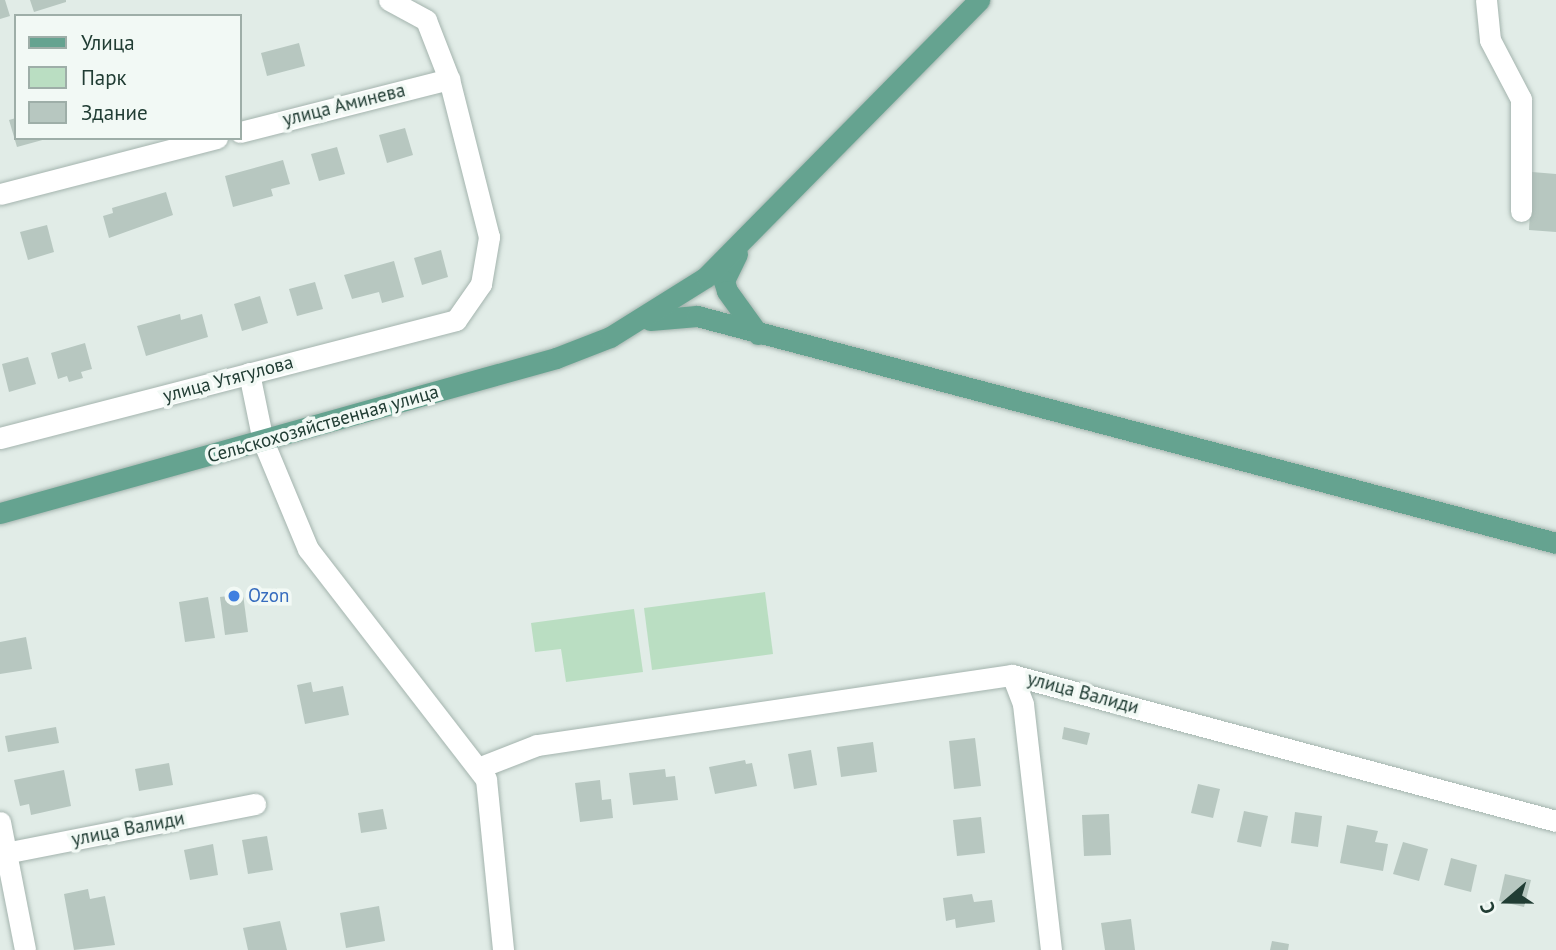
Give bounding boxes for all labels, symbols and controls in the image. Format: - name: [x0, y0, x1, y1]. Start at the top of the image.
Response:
- legend: [14, 14, 242, 140]
- text: Улица: [81, 29, 135, 56]
- text: Парк: [81, 64, 127, 91]
- street label: улица Аминева: [280, 79, 408, 131]
- text: Здание: [81, 99, 148, 126]
- street label: улица Утягулова: [160, 351, 296, 407]
- street label: Сельскохозяйственная улица: [205, 380, 441, 468]
- place label: Ozon: [248, 585, 289, 607]
- marker: Ozon: [226, 588, 242, 604]
- street label: улица Валиди: [1025, 667, 1141, 719]
- street label: улица Валиди: [70, 807, 186, 851]
- north arrow: [1472, 866, 1542, 936]
- text: С: [1474, 899, 1500, 917]

